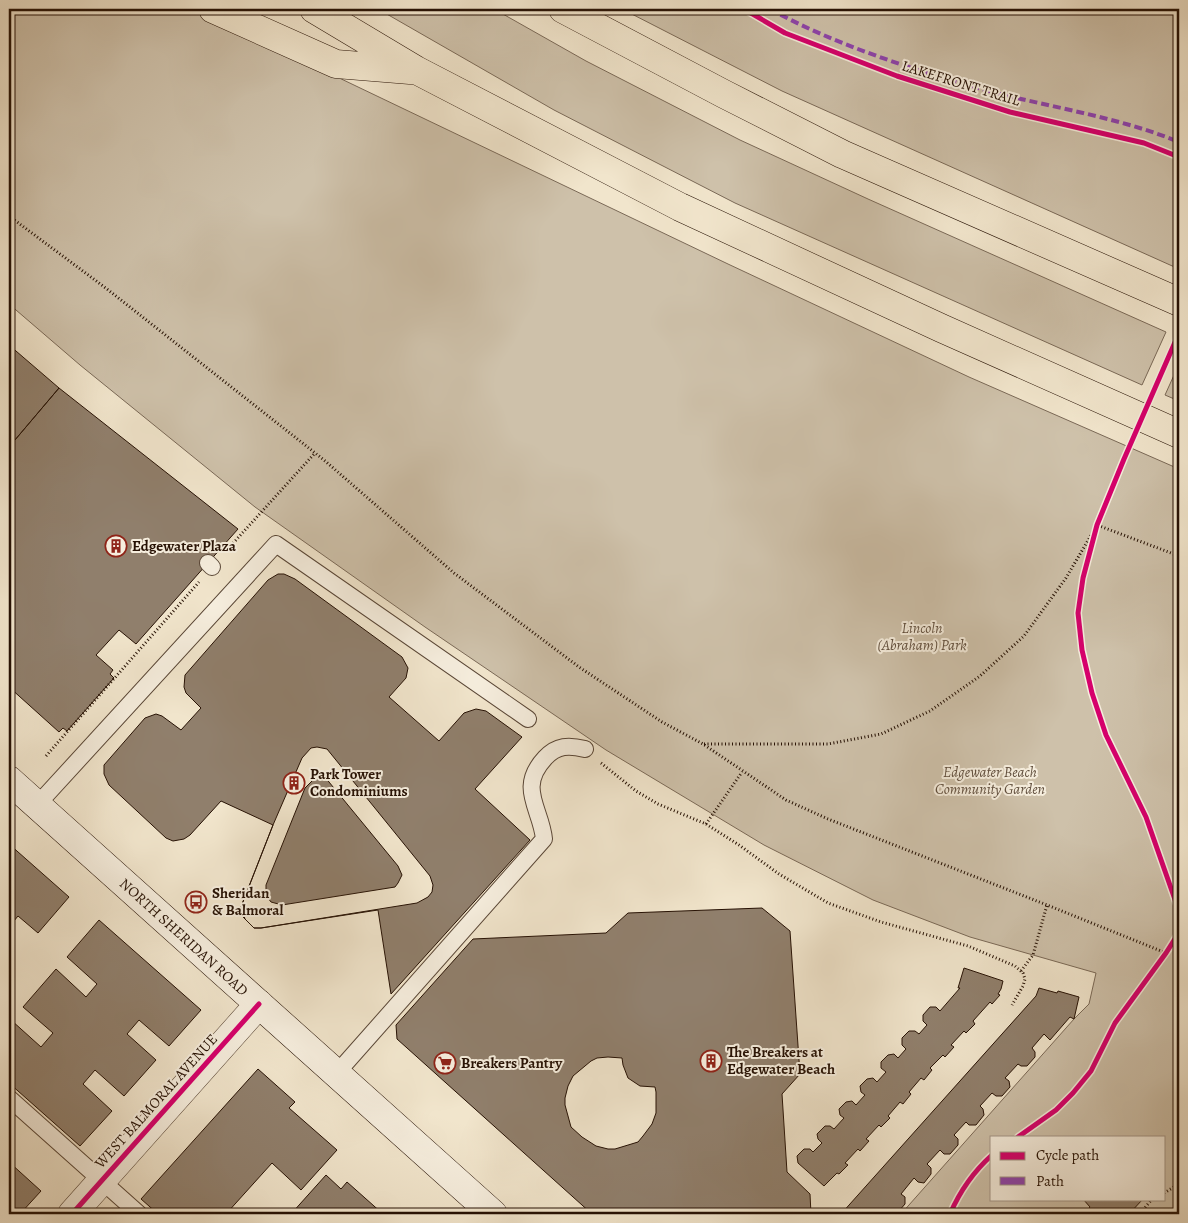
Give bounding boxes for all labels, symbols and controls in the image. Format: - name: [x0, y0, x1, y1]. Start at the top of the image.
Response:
- street label: LAKEFRONT TRAIL: [899, 55, 1023, 111]
- building icon: Edgewater Plaza: [104, 534, 128, 558]
- place label: Edgewater Plaza: [132, 536, 237, 556]
- park label: Lincoln (Abraham) Park: [877, 618, 967, 655]
- park label: Edgewater Beach Community Garden: [935, 762, 1045, 799]
- place label: Park Tower Condominiums: [310, 764, 408, 801]
- building icon: Park Tower Condominiums: [282, 771, 306, 795]
- street label: NORTH SHERIDAN ROAD: [115, 874, 253, 1000]
- place label: Sheridan & Balmoral: [212, 883, 284, 920]
- bus stop icon: Sheridan & Balmoral: [184, 890, 208, 914]
- street label: WEST BALMORAL AVENUE: [89, 1029, 222, 1173]
- place label: The Breakers at Edgewater Beach: [727, 1042, 835, 1079]
- building icon: The Breakers at Edgewater Beach: [699, 1049, 723, 1073]
- supermarket icon: Breakers Pantry: [433, 1051, 457, 1075]
- place label: Breakers Pantry: [461, 1053, 563, 1073]
- legend: [990, 1136, 1166, 1200]
- text: Cycle path: [1036, 1145, 1099, 1165]
- text: Path: [1036, 1171, 1064, 1191]

